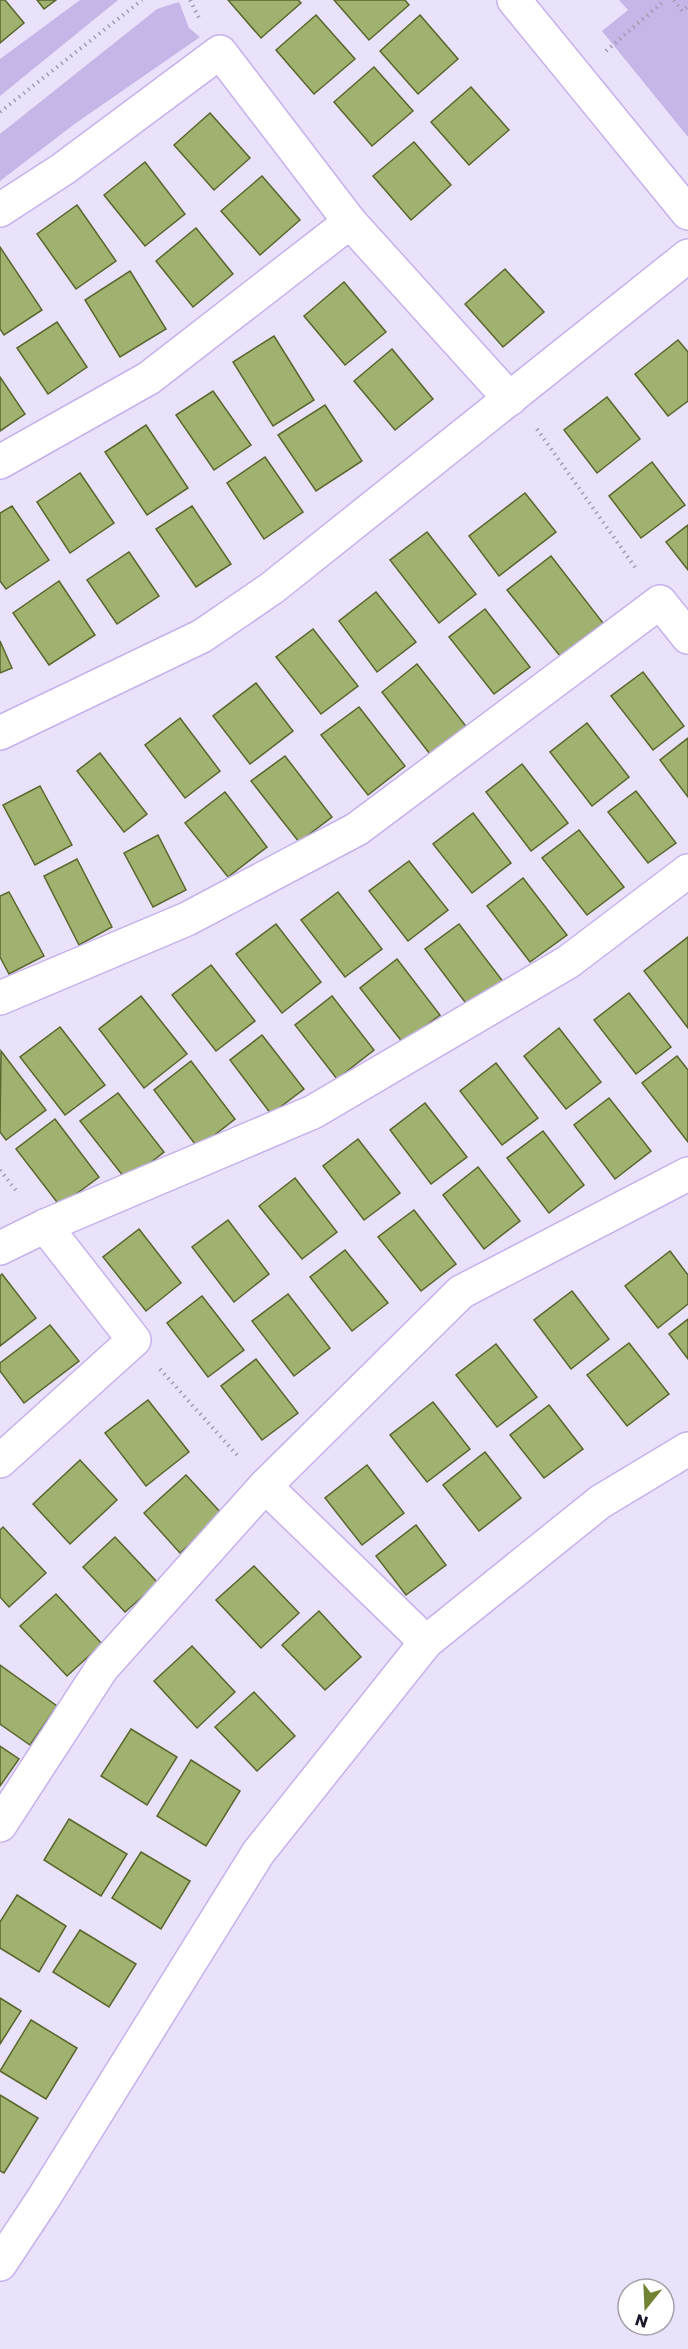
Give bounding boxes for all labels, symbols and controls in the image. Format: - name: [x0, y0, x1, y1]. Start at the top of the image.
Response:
- north arrow: [616, 2277, 676, 2337]
- text: N: [632, 2308, 651, 2334]

